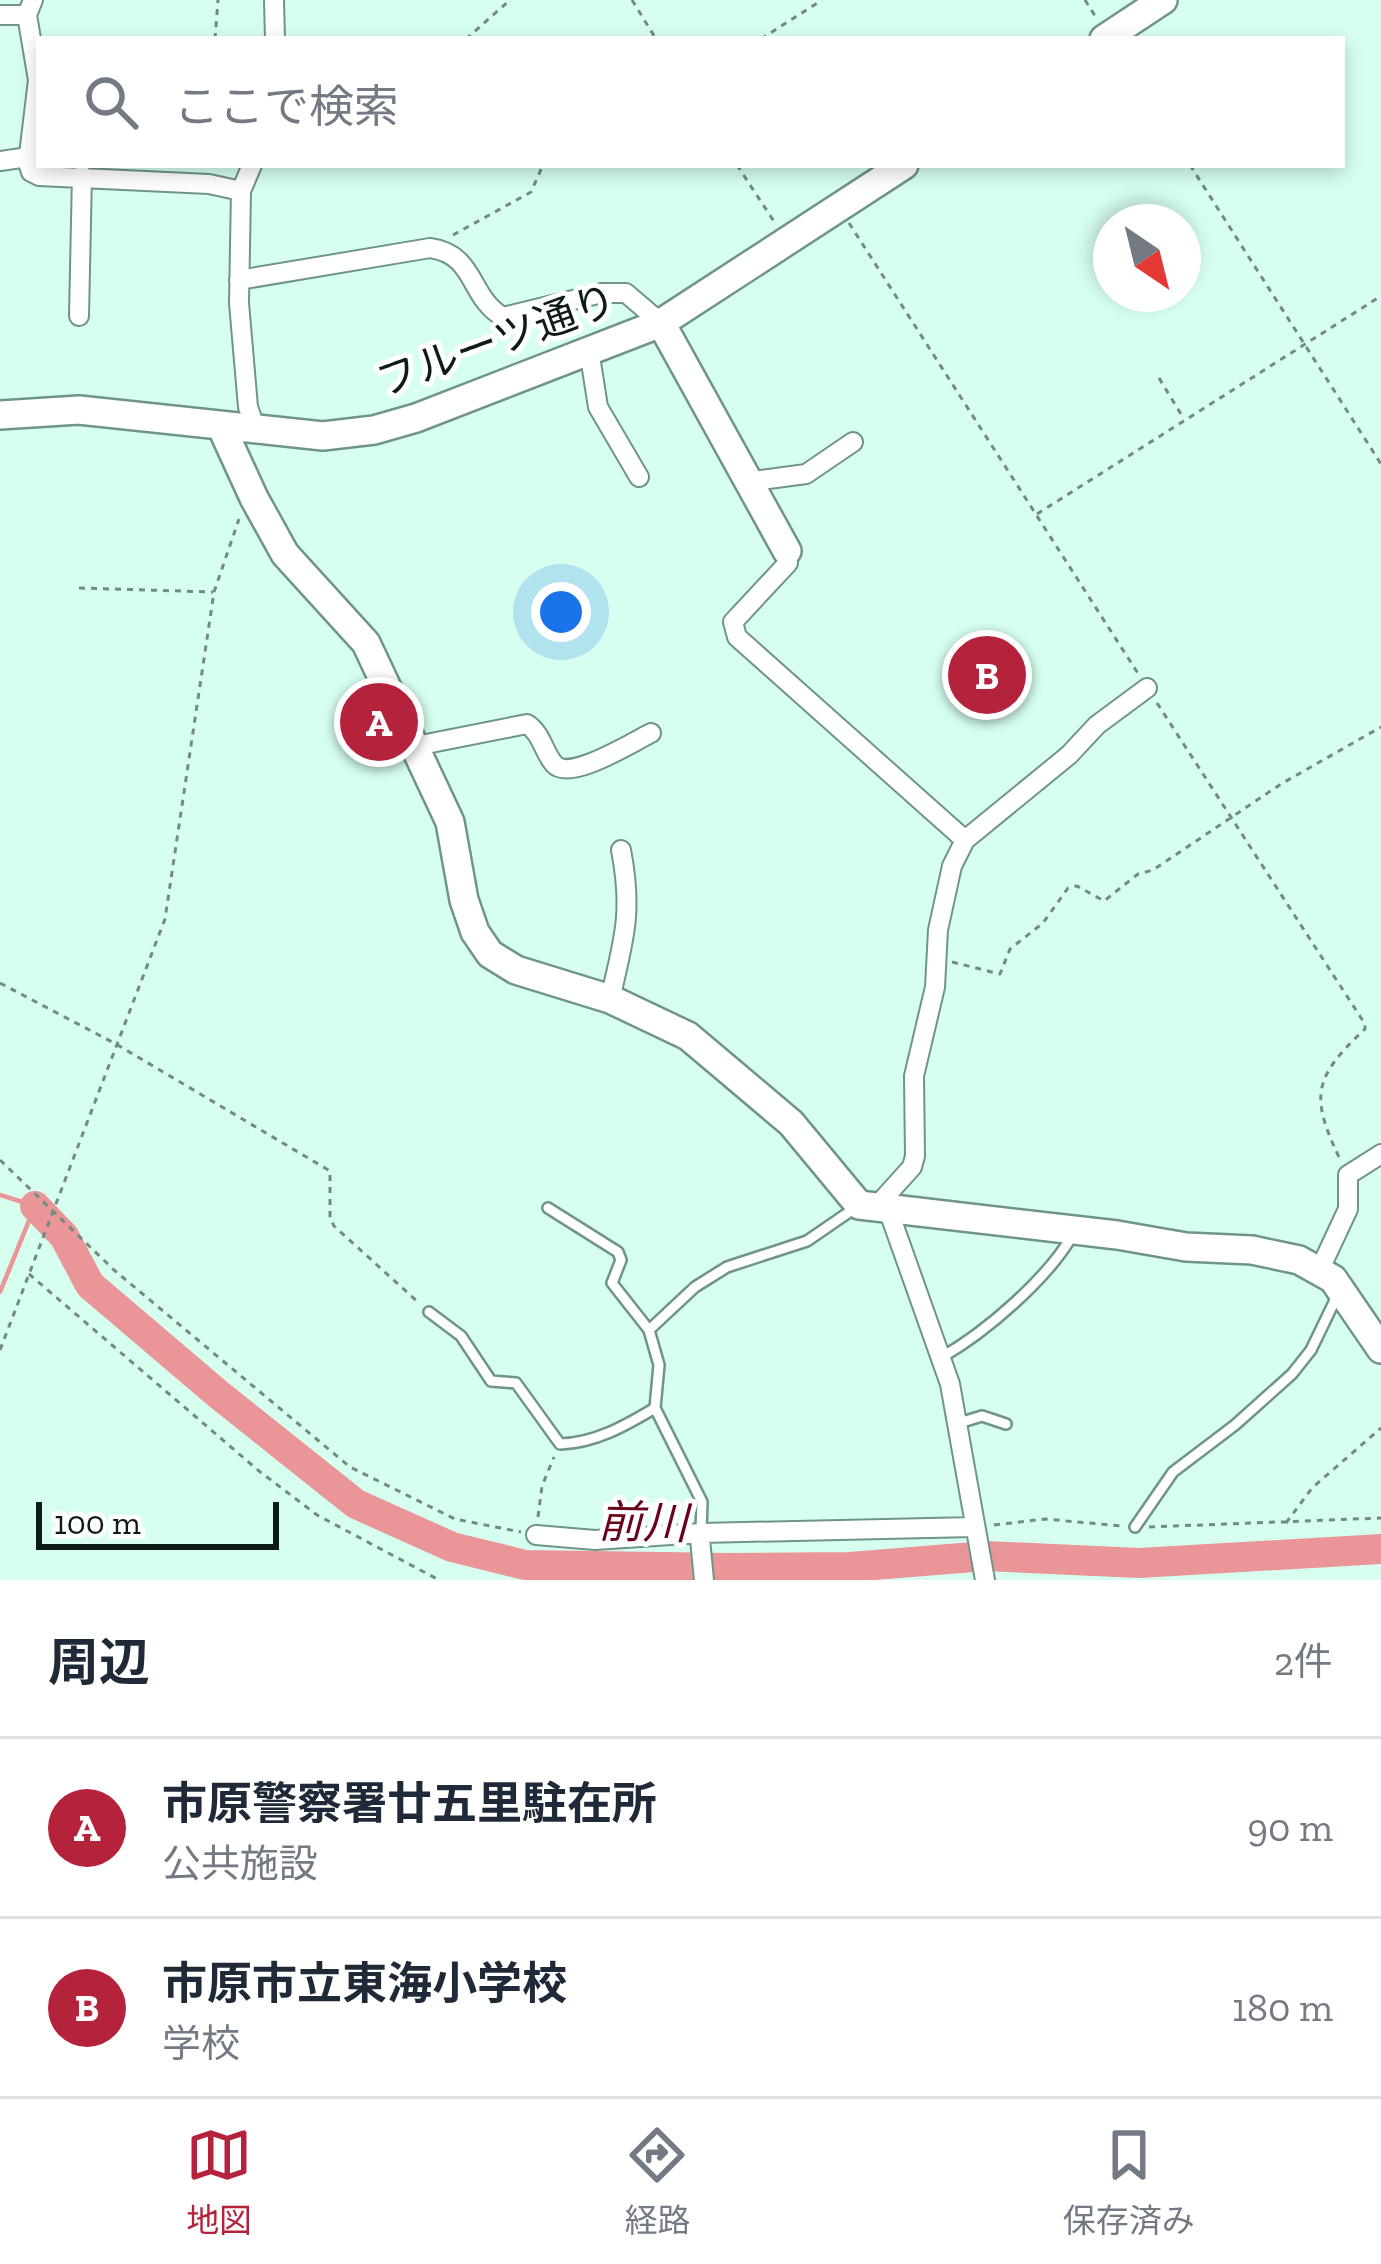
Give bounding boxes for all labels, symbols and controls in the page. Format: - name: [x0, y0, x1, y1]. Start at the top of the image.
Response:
- search box: [36, 36, 1345, 168]
- icon: search: [78, 69, 144, 135]
- text: ここで検索: [174, 80, 399, 134]
- north arrow: [1093, 204, 1201, 312]
- street label: フルーツ通り: [369, 274, 623, 407]
- your location: [531, 582, 591, 642]
- pin: B: [948, 630, 1026, 720]
- pin: A: [340, 677, 418, 767]
- water label: 前川: [598, 1495, 692, 1551]
- scale bar: [36, 1496, 279, 1549]
- text: 100 m: [54, 1503, 141, 1542]
- text: 周辺: [48, 1632, 150, 1693]
- text: 2件: [1274, 1638, 1333, 1685]
- text: 市原警察署廿五里駐在所: [162, 1777, 657, 1831]
- text: A: [74, 1804, 100, 1851]
- text: 90 m: [1247, 1804, 1333, 1851]
- text: 公共施設: [162, 1840, 318, 1887]
- text: 市原市立東海小学校: [162, 1957, 567, 2011]
- text: B: [75, 1984, 99, 2031]
- text: 180 m: [1232, 1984, 1333, 2031]
- text: 学校: [162, 2020, 240, 2067]
- tab: 地図: [186, 2122, 252, 2242]
- tab: 経路: [624, 2122, 690, 2242]
- tab: 保存済み: [1063, 2122, 1195, 2242]

